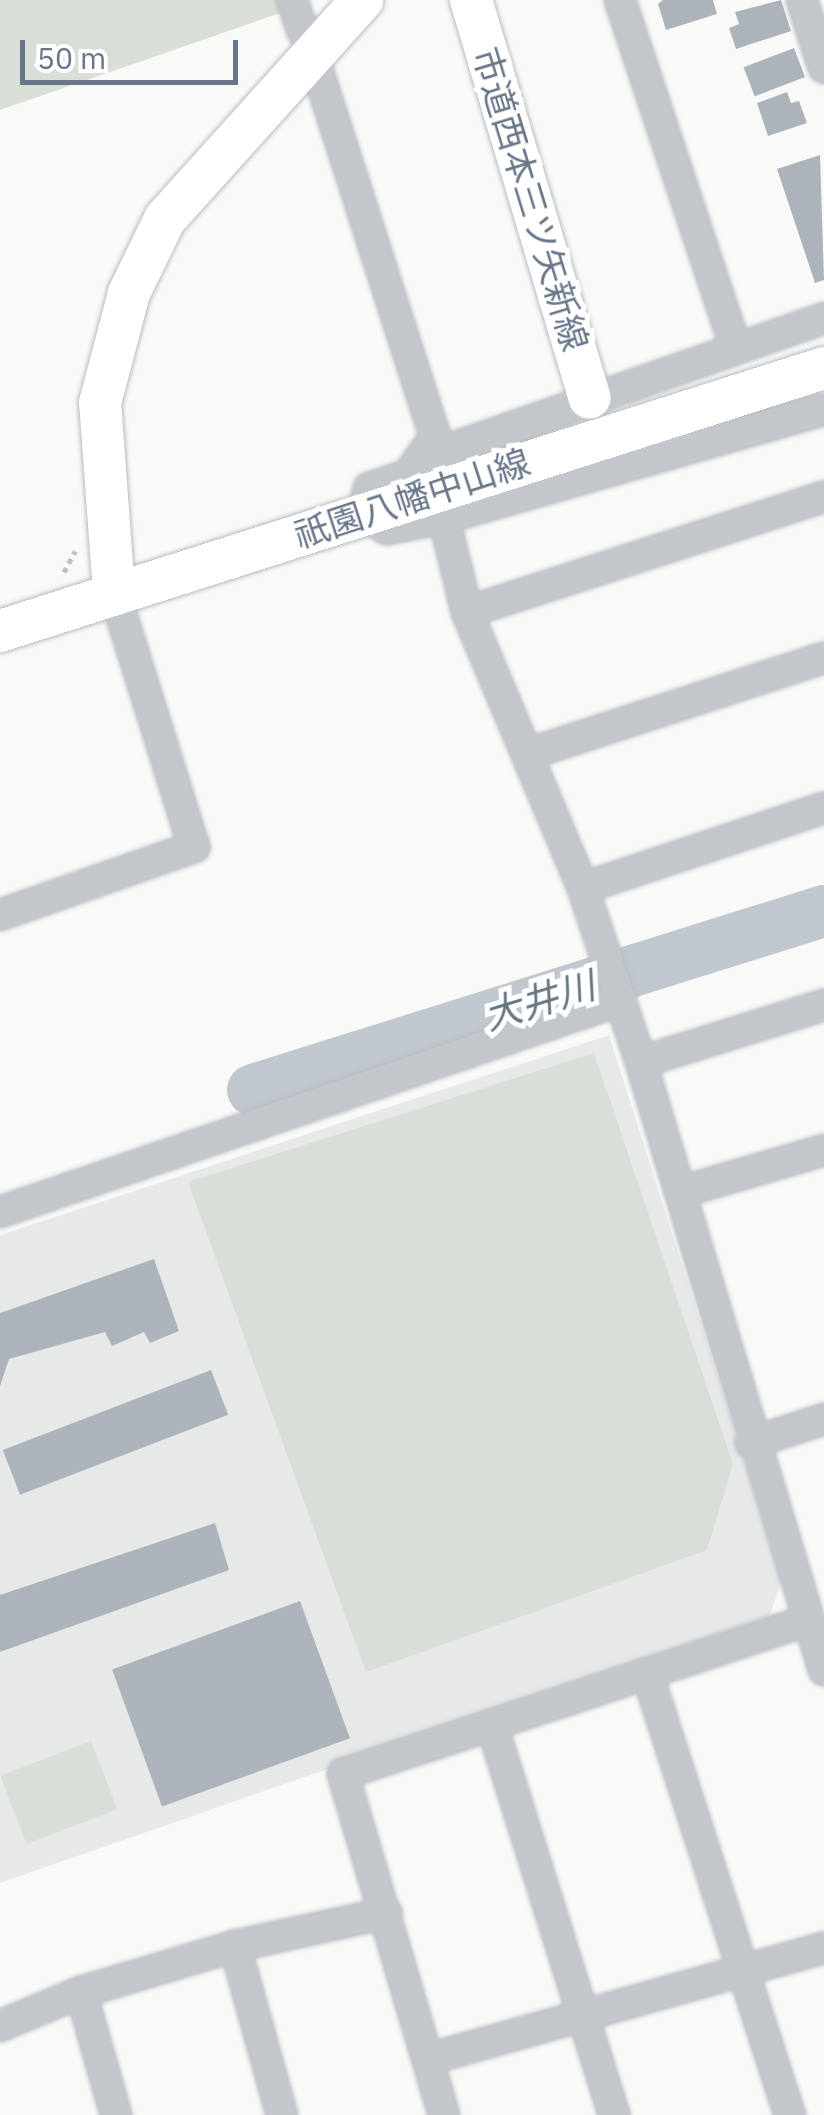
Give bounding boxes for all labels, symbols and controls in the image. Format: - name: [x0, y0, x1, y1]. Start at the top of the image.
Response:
- scale bar: [25, 20, 242, 82]
- text: 50 m: [37, 38, 106, 77]
- street label: 市道西本三ツ矢新線: [465, 42, 597, 356]
- street label: 祇園八幡中山線: [289, 440, 535, 556]
- water label: 大井川: [478, 962, 600, 1038]

